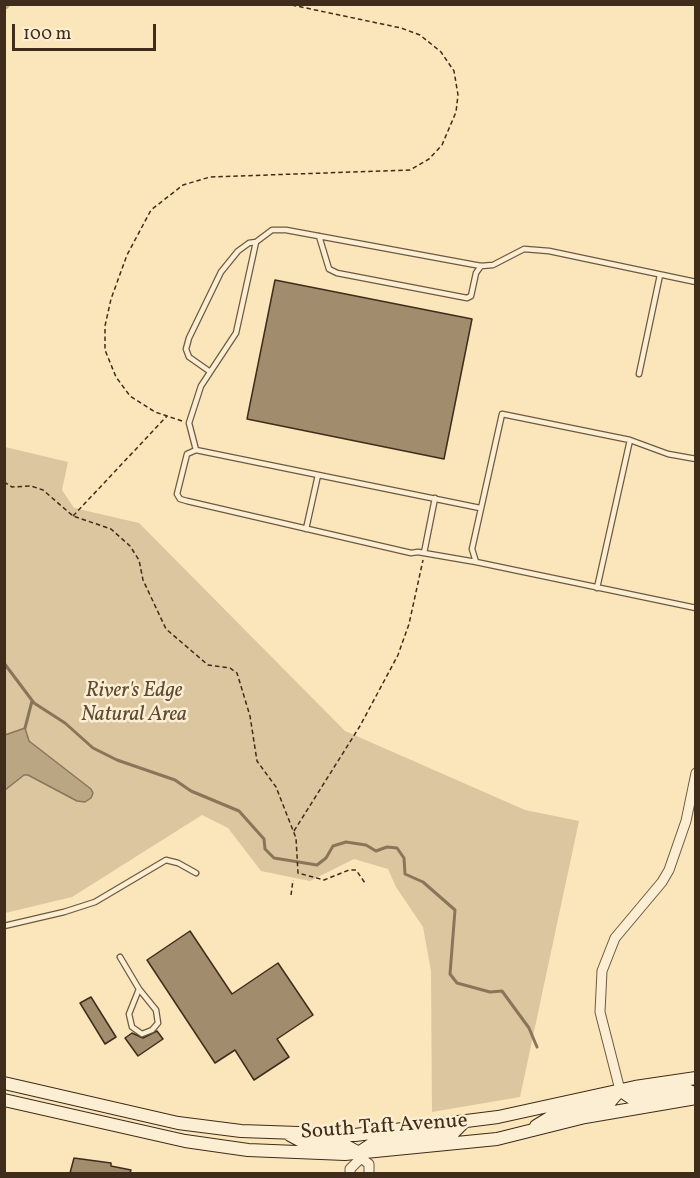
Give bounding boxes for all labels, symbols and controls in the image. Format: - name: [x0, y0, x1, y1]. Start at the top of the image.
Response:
- scale bar: [15, 12, 159, 50]
- text: 100 m: [23, 22, 72, 47]
- park label: River's Edge Natural Area: [81, 679, 187, 729]
- street label: South Taft Avenue: [300, 1110, 468, 1146]

